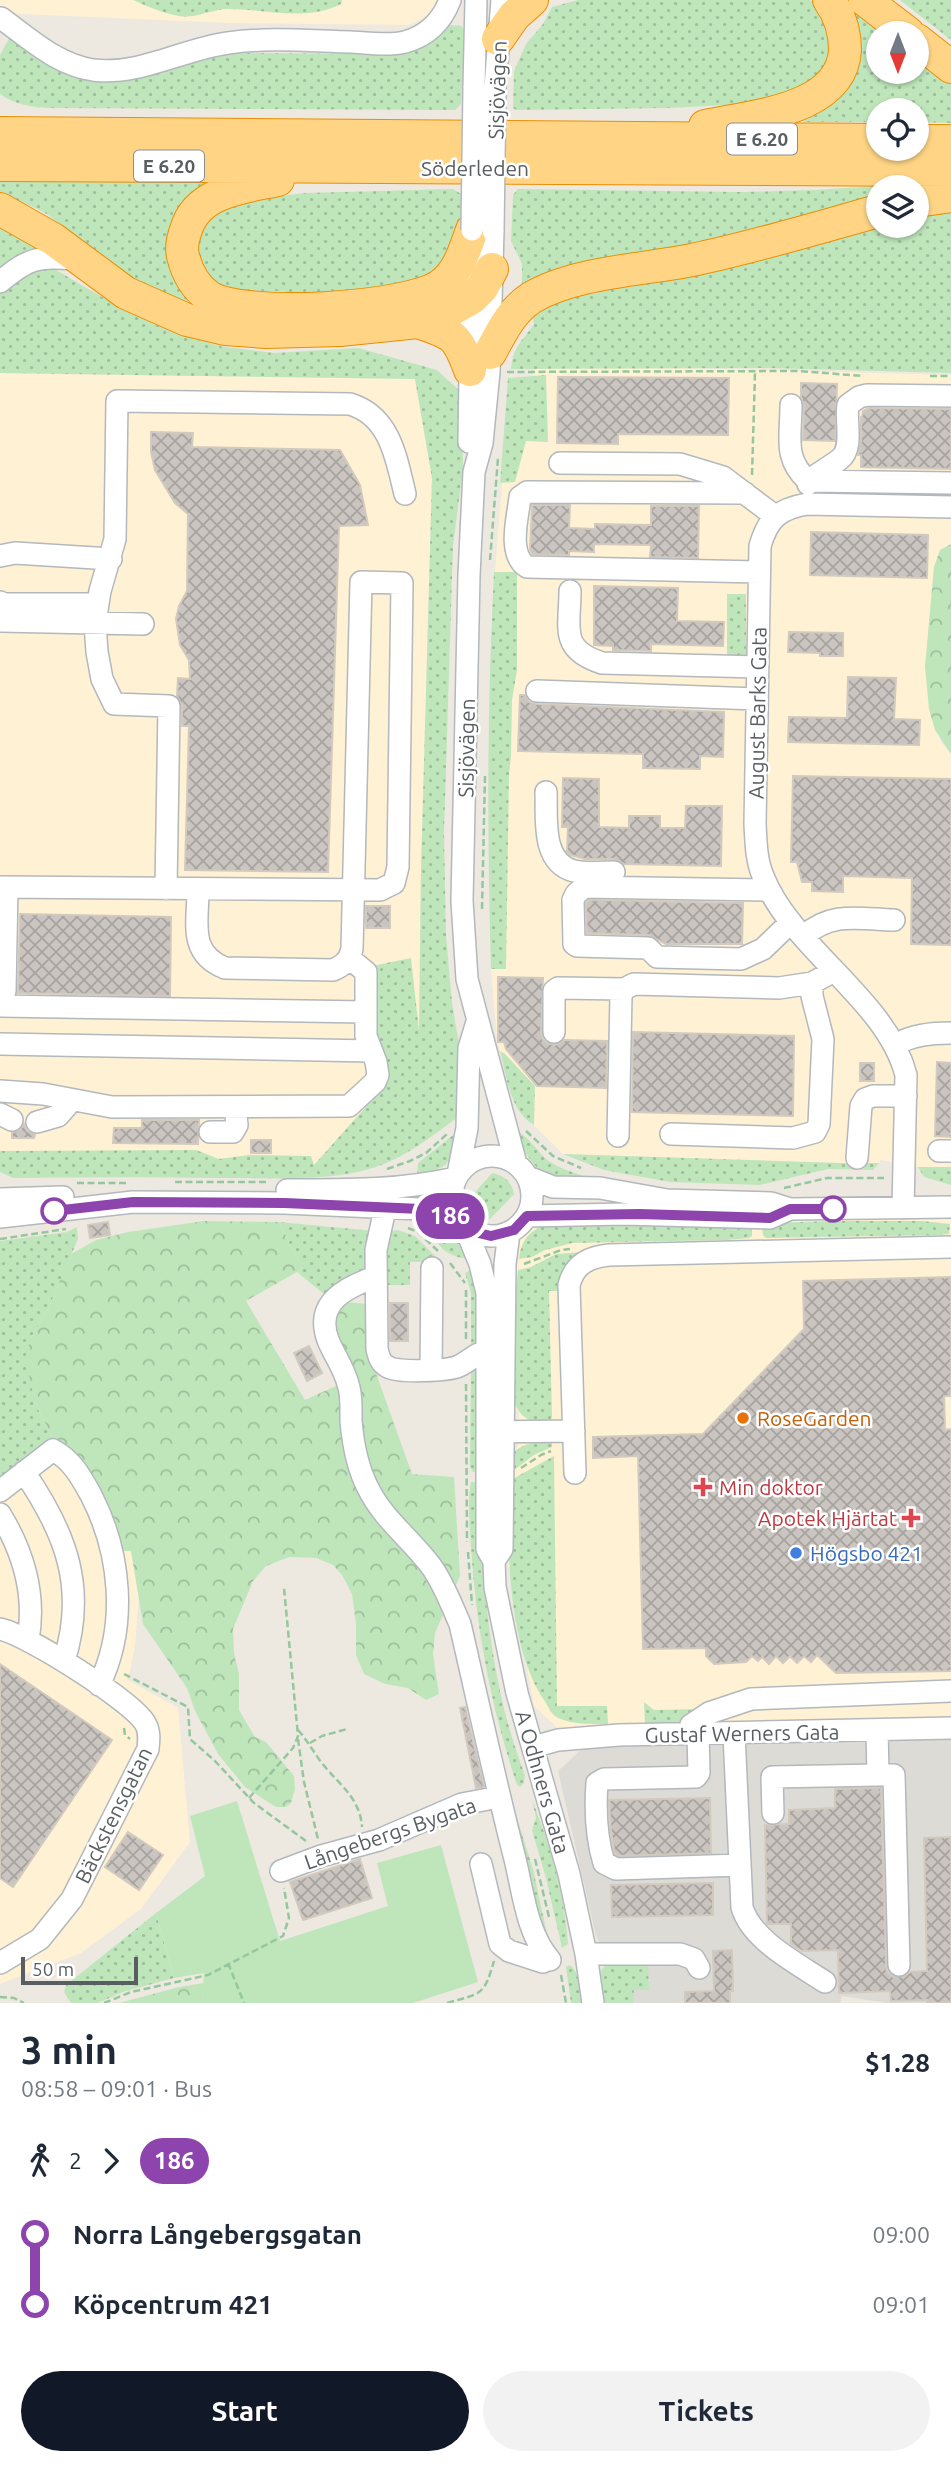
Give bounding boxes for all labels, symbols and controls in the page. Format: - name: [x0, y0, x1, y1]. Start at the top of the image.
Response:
- north arrow: [866, 21, 929, 84]
- map controls: [866, 21, 929, 238]
- street label: Sisjövägen: [483, 40, 511, 140]
- button: locate: [866, 98, 929, 161]
- road number: E 6.20: [727, 124, 797, 154]
- road number: E 6.20: [134, 150, 204, 182]
- street label: Söderleden: [421, 156, 529, 180]
- button: layers: [866, 175, 929, 238]
- street label: August Barks Gata: [743, 627, 771, 799]
- street label: Sisjövägen: [453, 698, 479, 798]
- line badge: 186: [410, 1193, 490, 1239]
- unlabelled marker: [820, 1196, 846, 1222]
- unlabelled marker: [41, 1198, 67, 1224]
- text: 186: [430, 1202, 470, 1229]
- place label: RoseGarden: [757, 1406, 872, 1430]
- marker: RoseGarden: [735, 1410, 751, 1426]
- place label: Min doktor: [719, 1475, 823, 1499]
- marker: Min doktor: [693, 1477, 713, 1497]
- place label: Apotek Hjärtat: [758, 1506, 897, 1530]
- marker: Apotek Hjärtat: [903, 1510, 919, 1526]
- place label: Högsbo 421: [810, 1541, 923, 1565]
- marker: Högsbo 421: [788, 1545, 804, 1561]
- street label: A Odhners Gata: [511, 1707, 575, 1857]
- street label: Gustaf Werners Gata: [644, 1719, 840, 1747]
- street label: Bäckstensgatan: [70, 1743, 156, 1887]
- street label: Långebergs Bygata: [301, 1792, 479, 1874]
- scale bar: [21, 1954, 138, 1986]
- text: 50 m: [32, 1958, 74, 1980]
- text: 3 min: [21, 2029, 117, 2071]
- text: $1.28: [865, 2048, 930, 2077]
- text: 08:58 – 09:01 · Bus: [21, 2076, 212, 2101]
- icon: walk: [21, 2142, 59, 2180]
- icon: forward: [92, 2142, 130, 2180]
- text: 186: [154, 2147, 195, 2174]
- text: 2: [69, 2148, 82, 2173]
- text: Norra Långebergsgatan: [73, 2220, 362, 2249]
- text: 09:00: [872, 2222, 930, 2247]
- text: Köpcentrum 421: [73, 2290, 273, 2319]
- text: 09:01: [872, 2292, 930, 2317]
- button: Start: [21, 2371, 469, 2451]
- button: Tickets: [483, 2371, 930, 2451]

